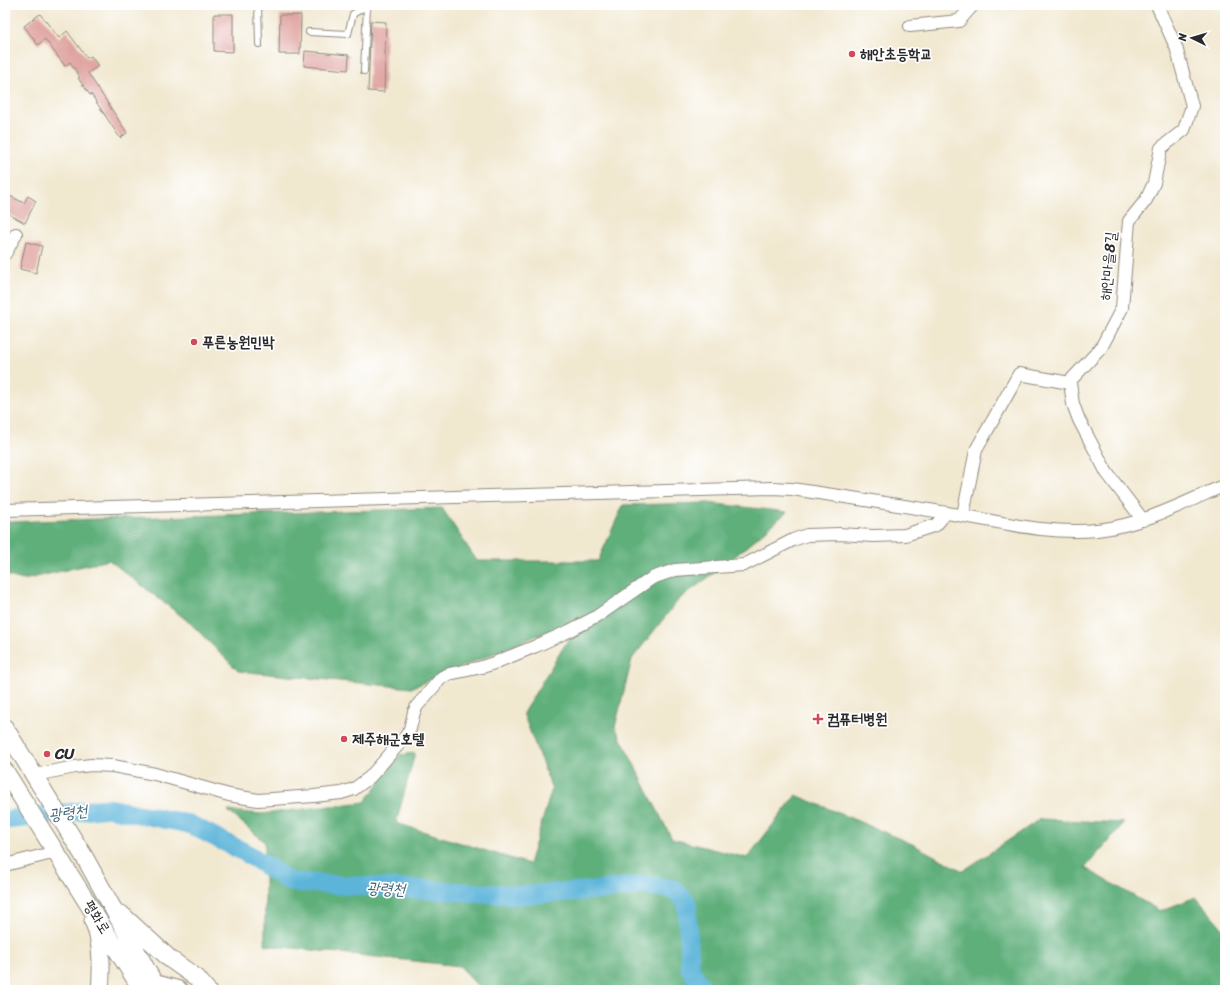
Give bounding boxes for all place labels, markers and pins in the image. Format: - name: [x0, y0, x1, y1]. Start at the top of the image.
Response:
- place label: 해안초등학교: [860, 41, 932, 67]
- marker: 해안초등학교: [847, 49, 857, 59]
- place label: 푸른농원민박: [202, 329, 275, 355]
- marker: 푸른농원민박: [189, 337, 199, 347]
- place label: 컴퓨터병원: [827, 706, 887, 732]
- marker: 컴퓨터병원: [812, 713, 824, 725]
- place label: 제주해군호텔: [352, 726, 424, 752]
- marker: 제주해군호텔: [339, 734, 349, 744]
- place label: CU: [54, 741, 75, 767]
- marker: CU: [42, 749, 52, 759]

